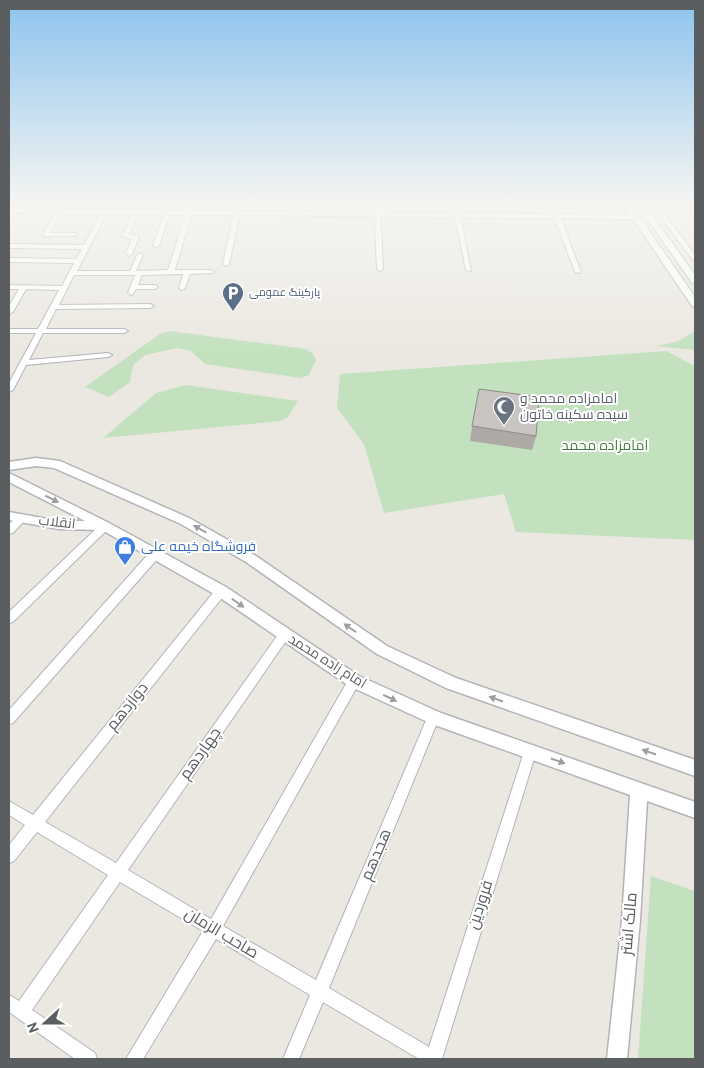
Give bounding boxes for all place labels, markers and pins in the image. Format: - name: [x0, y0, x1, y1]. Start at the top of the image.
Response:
- parking icon: پارکینگ عمومی: [221, 281, 245, 312]
- place label: پارکینگ عمومی: [249, 286, 320, 300]
- place label: امامزاده محمد و سیده سکینه خاتون: [520, 391, 628, 424]
- mosque icon: امامزاده محمد و سیده سکینه خاتون: [492, 395, 516, 426]
- shop icon: فروشگاه خیمه علی: [113, 535, 137, 566]
- place label: فروشگاه خیمه علی: [141, 539, 256, 556]

